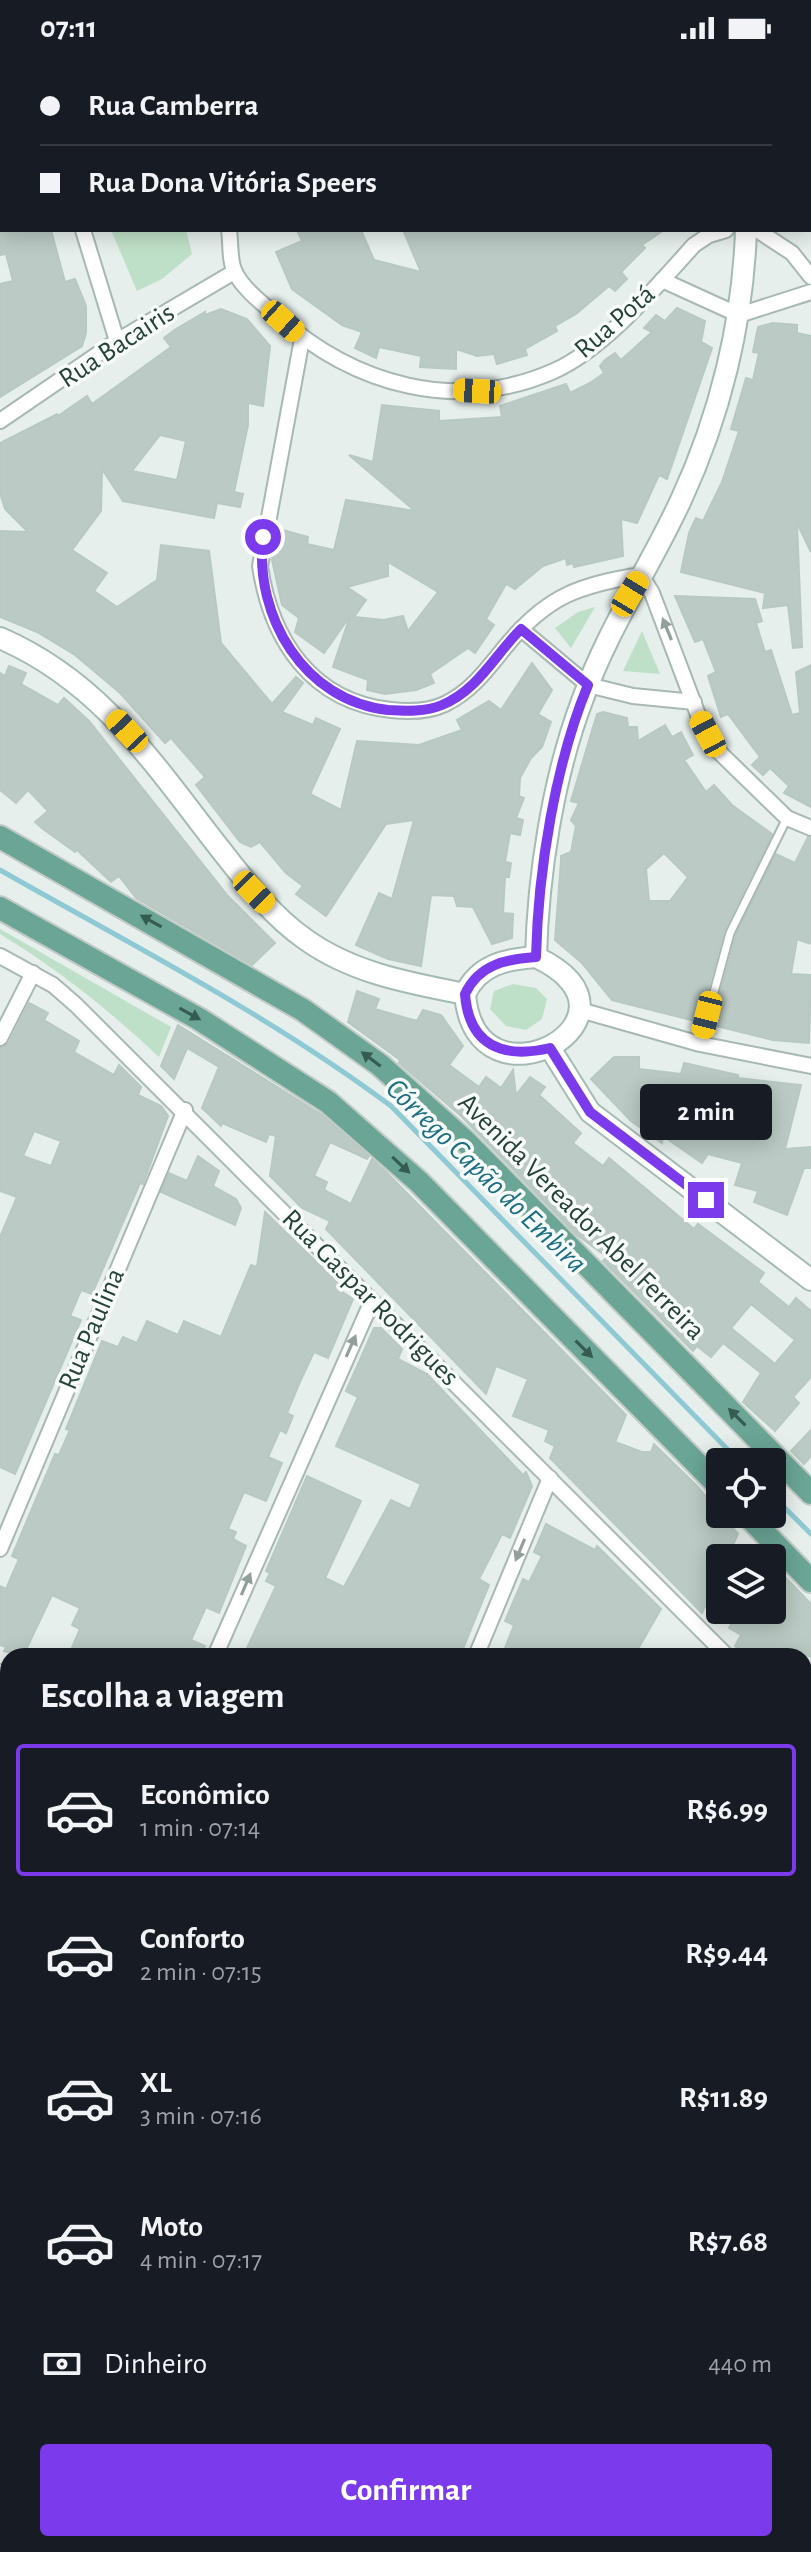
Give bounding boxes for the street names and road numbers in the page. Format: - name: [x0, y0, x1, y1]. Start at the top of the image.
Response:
- street label: Rua Potá: [570, 280, 660, 364]
- street label: Rua Bacairis: [54, 299, 180, 393]
- street label: Avenida Vereador Abel Ferreira: [452, 1088, 710, 1346]
- street label: Rua Gaspar Rodrigues: [276, 1204, 464, 1392]
- street label: Rua Paulina: [54, 1264, 130, 1394]

